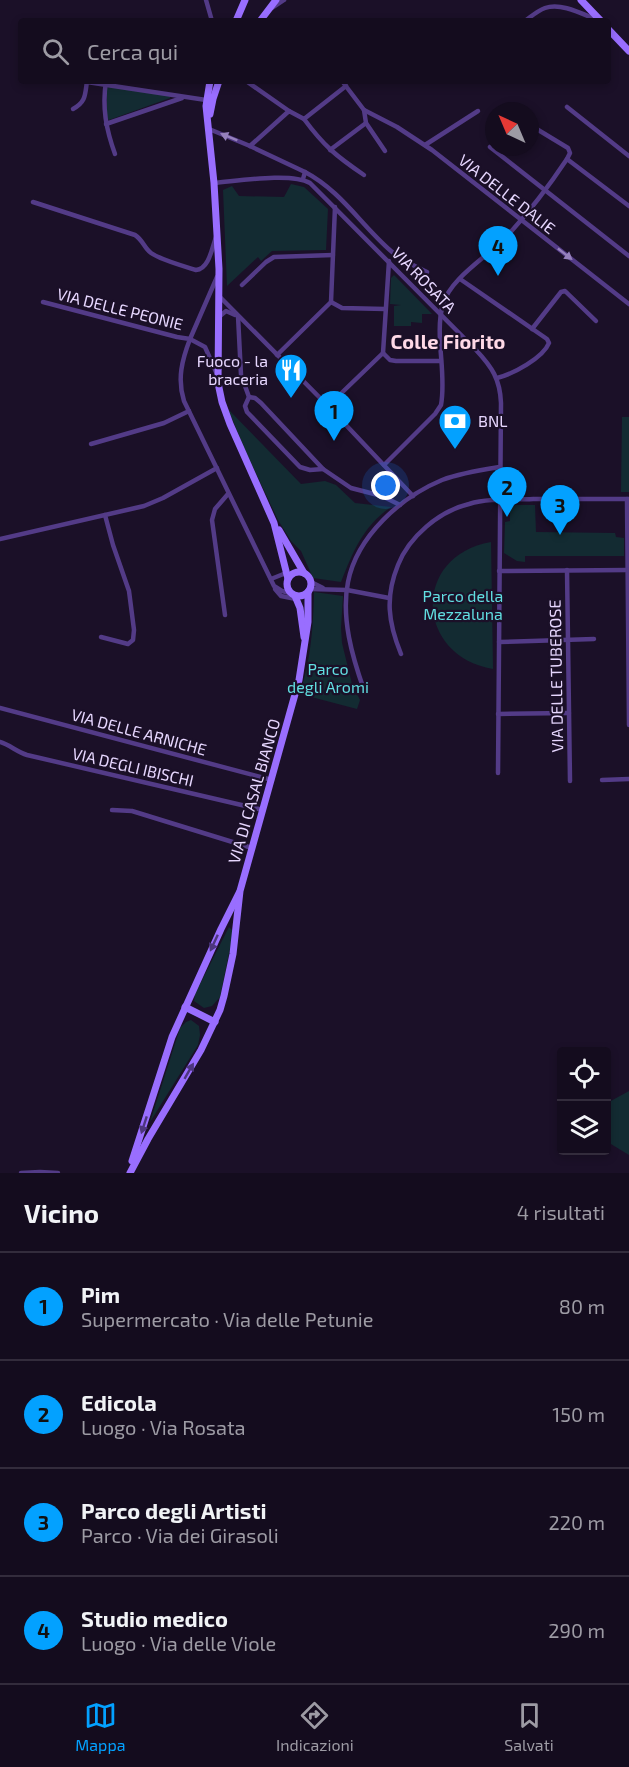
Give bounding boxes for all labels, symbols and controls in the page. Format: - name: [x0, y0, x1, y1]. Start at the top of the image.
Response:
- search box: [18, 18, 611, 84]
- icon: search: [39, 35, 72, 68]
- text: Cerca qui: [87, 38, 178, 64]
- north arrow: [485, 102, 539, 156]
- one-way arrow: [220, 132, 238, 142]
- street label: VIA DELLE DALIE: [455, 150, 559, 237]
- pin: 4: [478, 226, 518, 276]
- street label: VIA ROSATA: [388, 243, 460, 316]
- one-way arrow: [557, 248, 573, 261]
- street label: VIA DELLE PEONIE: [55, 284, 185, 333]
- district label: Colle Fiorito: [391, 329, 505, 353]
- place label: Fuoco - la braceria: [197, 351, 268, 388]
- restaurant icon: Fuoco - la braceria: [273, 352, 309, 399]
- pin: 1: [314, 392, 354, 441]
- bank icon: BNL: [437, 403, 473, 450]
- place label: BNL: [478, 411, 507, 430]
- pin: 2: [488, 468, 526, 517]
- your location: [371, 471, 400, 500]
- pin: 3: [540, 486, 580, 535]
- park label: Parco della Mezzaluna: [423, 586, 503, 623]
- street label: VIA DELLE TUBEROSE: [545, 600, 566, 752]
- park label: Parco degli Aromi: [287, 659, 369, 696]
- street label: VIA DELLE ARNICHE: [69, 704, 209, 759]
- street label: VIA DI CASAL BIANCO: [224, 716, 283, 866]
- street label: VIA DEGLI IBISCHI: [71, 743, 196, 790]
- one-way arrow: [209, 935, 219, 953]
- map controls: [557, 1047, 611, 1155]
- button: locate: [557, 1047, 611, 1101]
- one-way arrow: [183, 1063, 193, 1080]
- button: layers: [557, 1101, 611, 1155]
- one-way arrow: [138, 1116, 148, 1134]
- text: Vicino: [24, 1197, 99, 1228]
- text: 4 risultati: [517, 1200, 605, 1224]
- text: Pim: [81, 1281, 120, 1307]
- text: 1: [39, 1294, 48, 1318]
- text: 80 m: [559, 1294, 605, 1318]
- text: Supermercato · Via delle Petunie: [81, 1307, 374, 1331]
- text: Edicola: [81, 1389, 157, 1415]
- text: 2: [38, 1402, 49, 1426]
- text: 150 m: [552, 1402, 605, 1426]
- text: Luogo · Via Rosata: [81, 1415, 246, 1439]
- text: Parco degli Artisti: [81, 1497, 267, 1523]
- text: 3: [38, 1510, 49, 1534]
- text: 220 m: [548, 1510, 605, 1534]
- text: Parco · Via dei Girasoli: [81, 1523, 279, 1547]
- text: Studio medico: [81, 1605, 228, 1631]
- text: 4: [37, 1618, 50, 1642]
- text: 290 m: [548, 1618, 605, 1642]
- text: Luogo · Via delle Viole: [81, 1631, 276, 1655]
- tab: Mappa: [75, 1699, 125, 1754]
- tab: Indicazioni: [276, 1699, 354, 1754]
- tab: Salvati: [504, 1699, 554, 1754]

